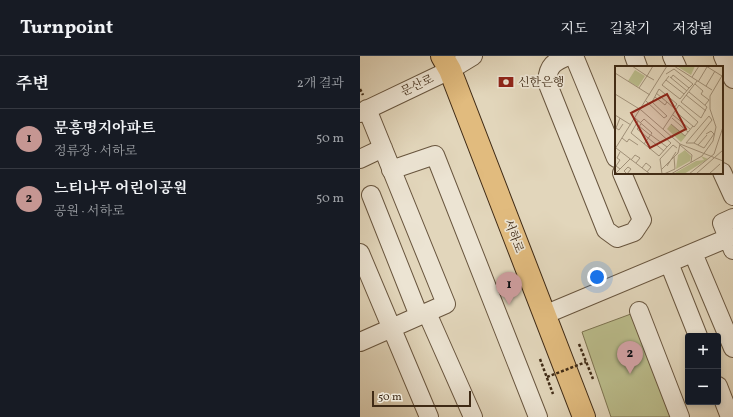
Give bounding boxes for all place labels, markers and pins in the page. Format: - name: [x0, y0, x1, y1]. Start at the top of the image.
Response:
- bank icon: 신한은행: [497, 73, 515, 91]
- place label: 신한은행: [518, 75, 564, 91]
- pin: 1: [496, 272, 522, 305]
- pin: 2: [617, 341, 643, 374]

